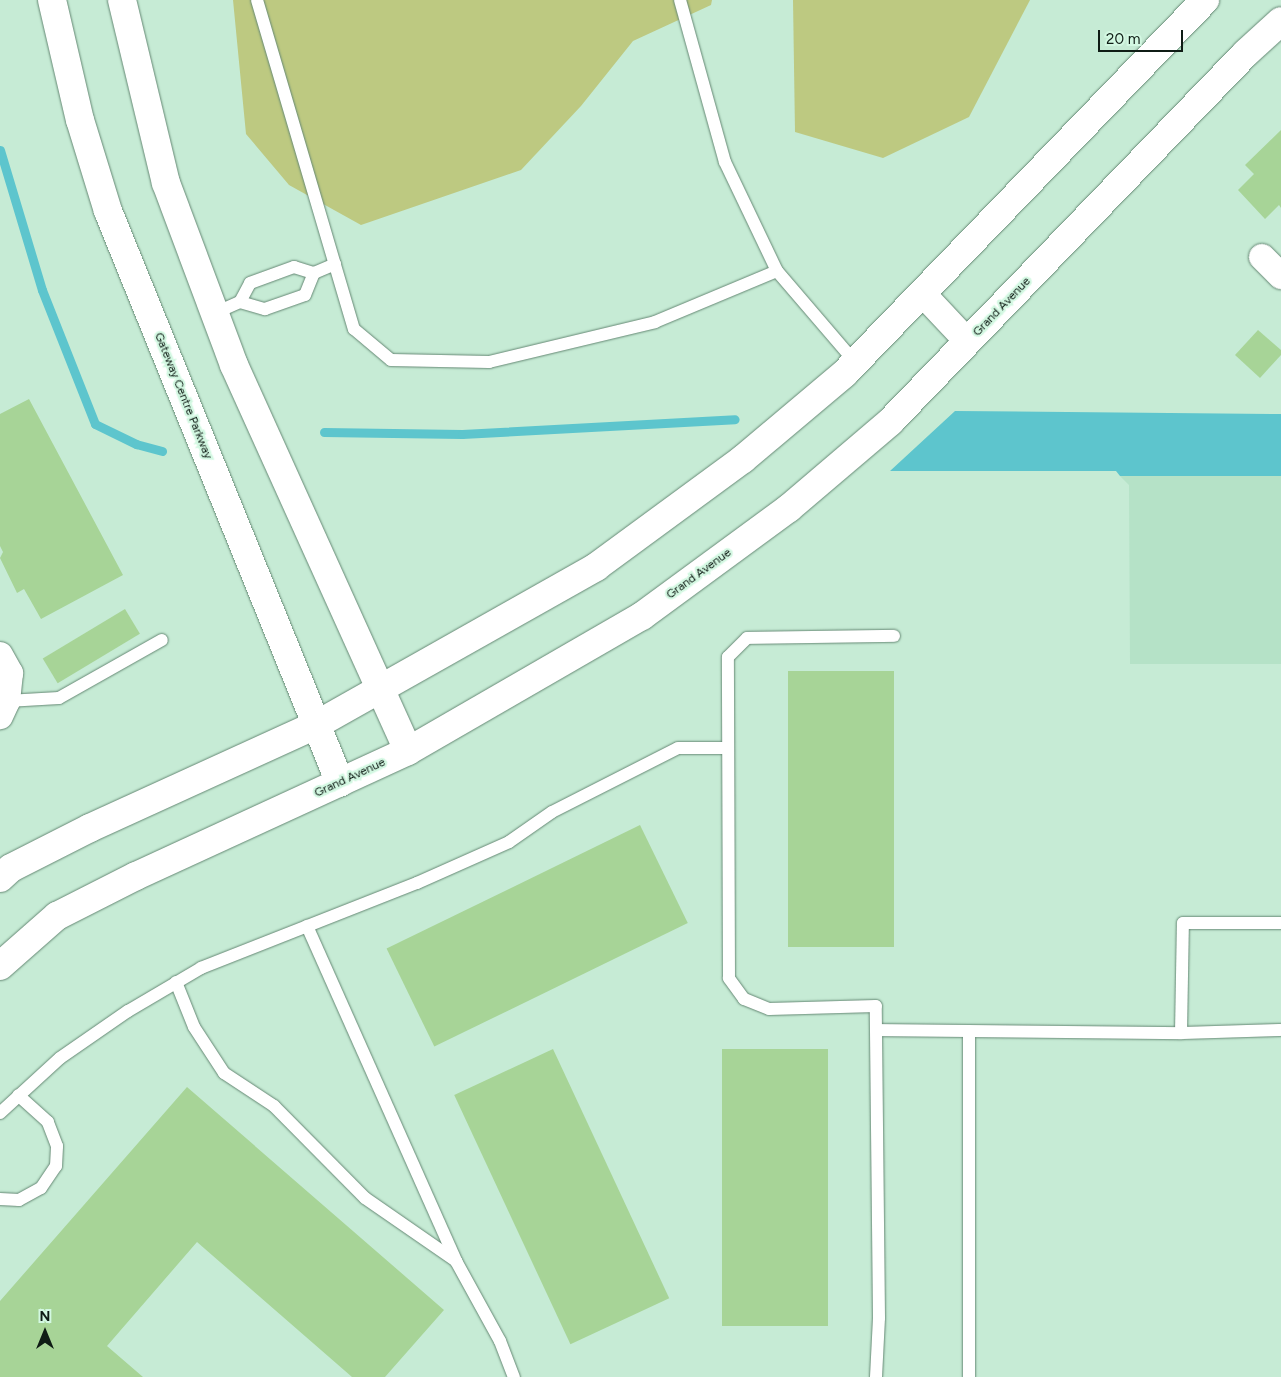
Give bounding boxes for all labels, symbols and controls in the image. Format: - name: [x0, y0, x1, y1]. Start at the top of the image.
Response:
- scale bar: [1101, 20, 1186, 52]
- text: 20 m: [1106, 30, 1140, 48]
- street label: Grand Avenue: [970, 274, 1034, 340]
- street label: Gateway Centre Parkway: [151, 331, 215, 461]
- street label: Grand Avenue: [664, 546, 734, 602]
- street label: Grand Avenue: [312, 755, 388, 801]
- north arrow: [20, 1307, 70, 1357]
- text: N: [40, 1308, 50, 1325]

